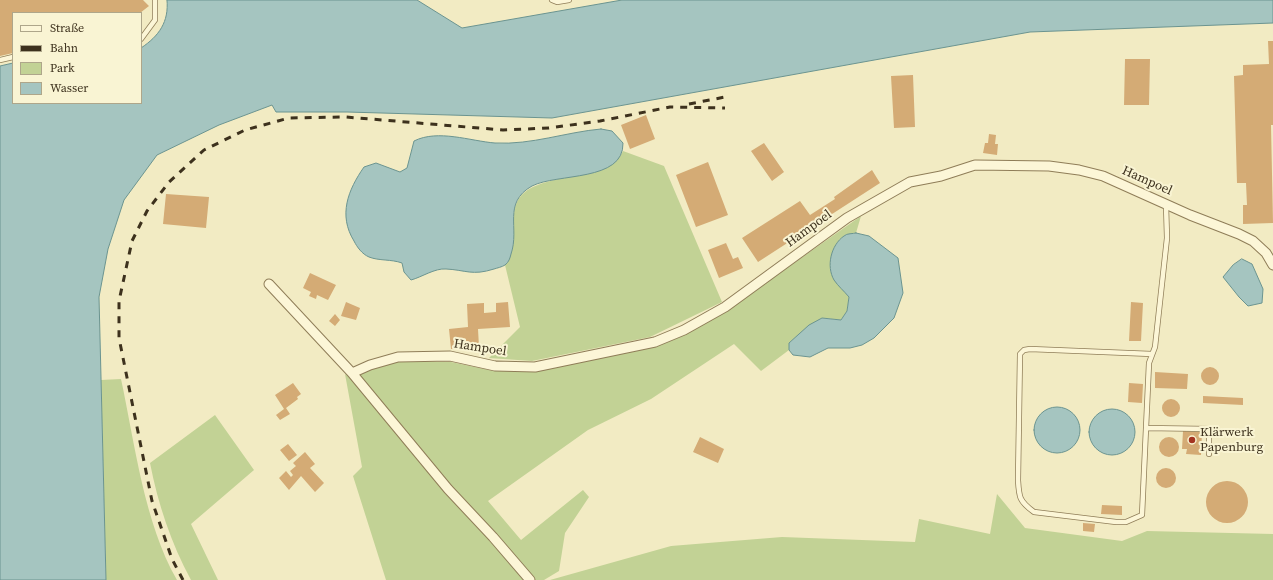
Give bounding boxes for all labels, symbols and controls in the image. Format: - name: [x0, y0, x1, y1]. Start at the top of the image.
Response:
- legend: [12, 12, 142, 104]
- text: Straße: [50, 20, 84, 36]
- text: Bahn: [50, 40, 78, 56]
- text: Park: [50, 60, 75, 76]
- text: Wasser: [50, 80, 88, 96]
- street label: Hampoel: [1120, 163, 1174, 199]
- street label: Hampoel: [783, 207, 835, 251]
- street label: Hampoel: [453, 336, 507, 360]
- place label: Klärwerk Papenburg: [1200, 425, 1263, 456]
- marker: Klärwerk Papenburg: [1187, 435, 1197, 445]

